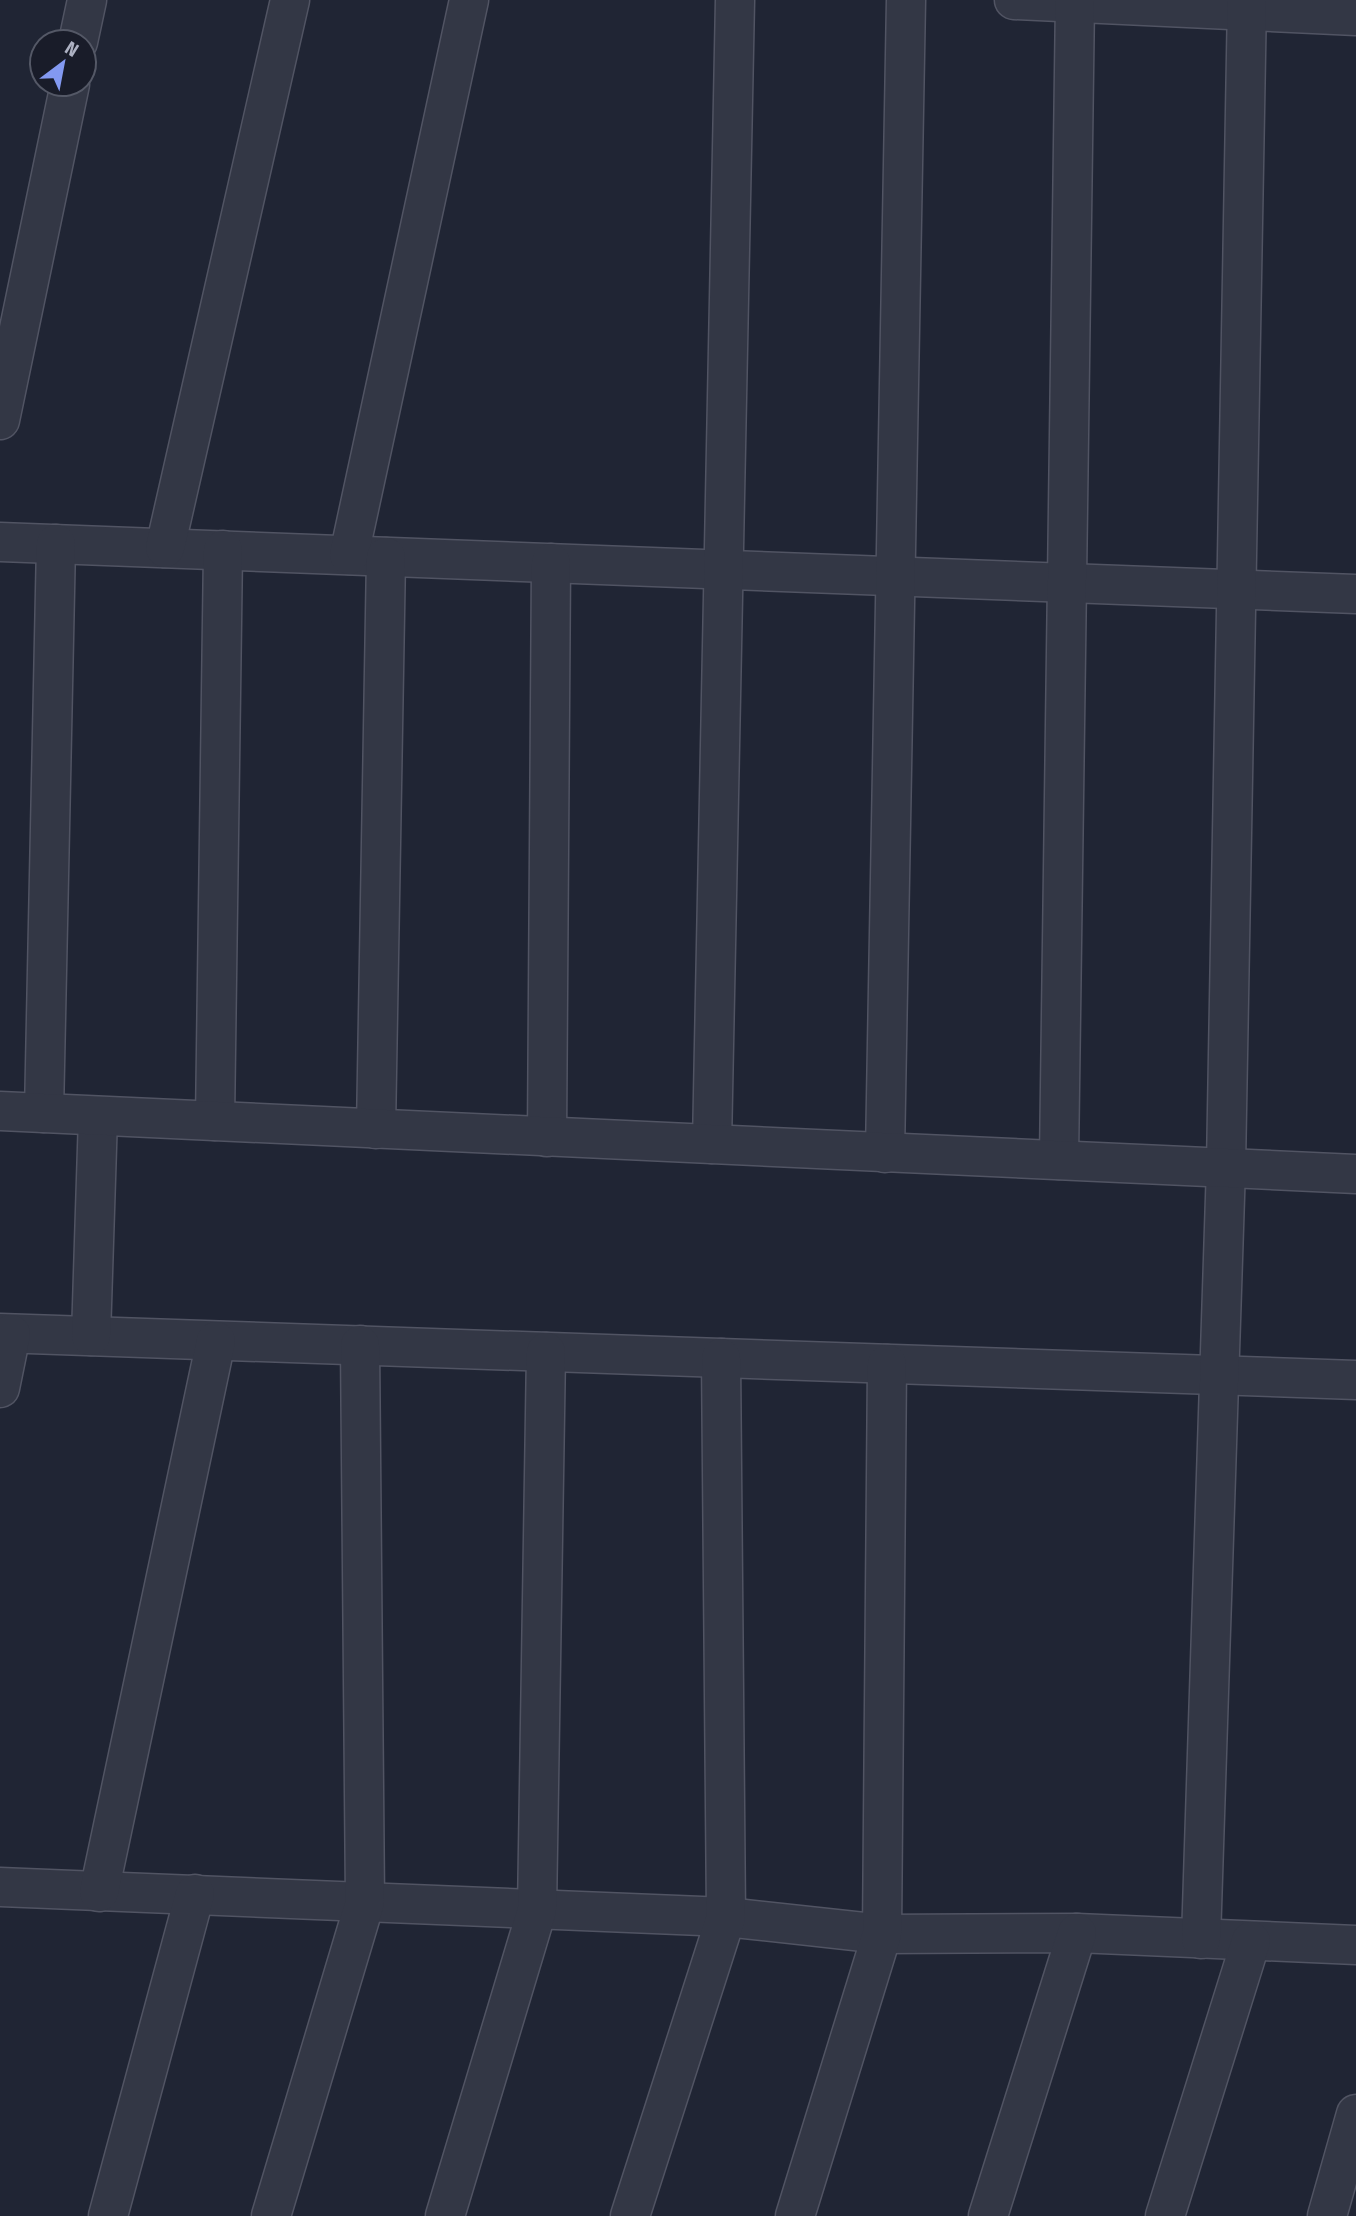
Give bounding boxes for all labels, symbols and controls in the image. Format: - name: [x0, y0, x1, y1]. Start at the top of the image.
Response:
- north arrow: [28, 28, 98, 98]
- text: N: [61, 36, 83, 62]

